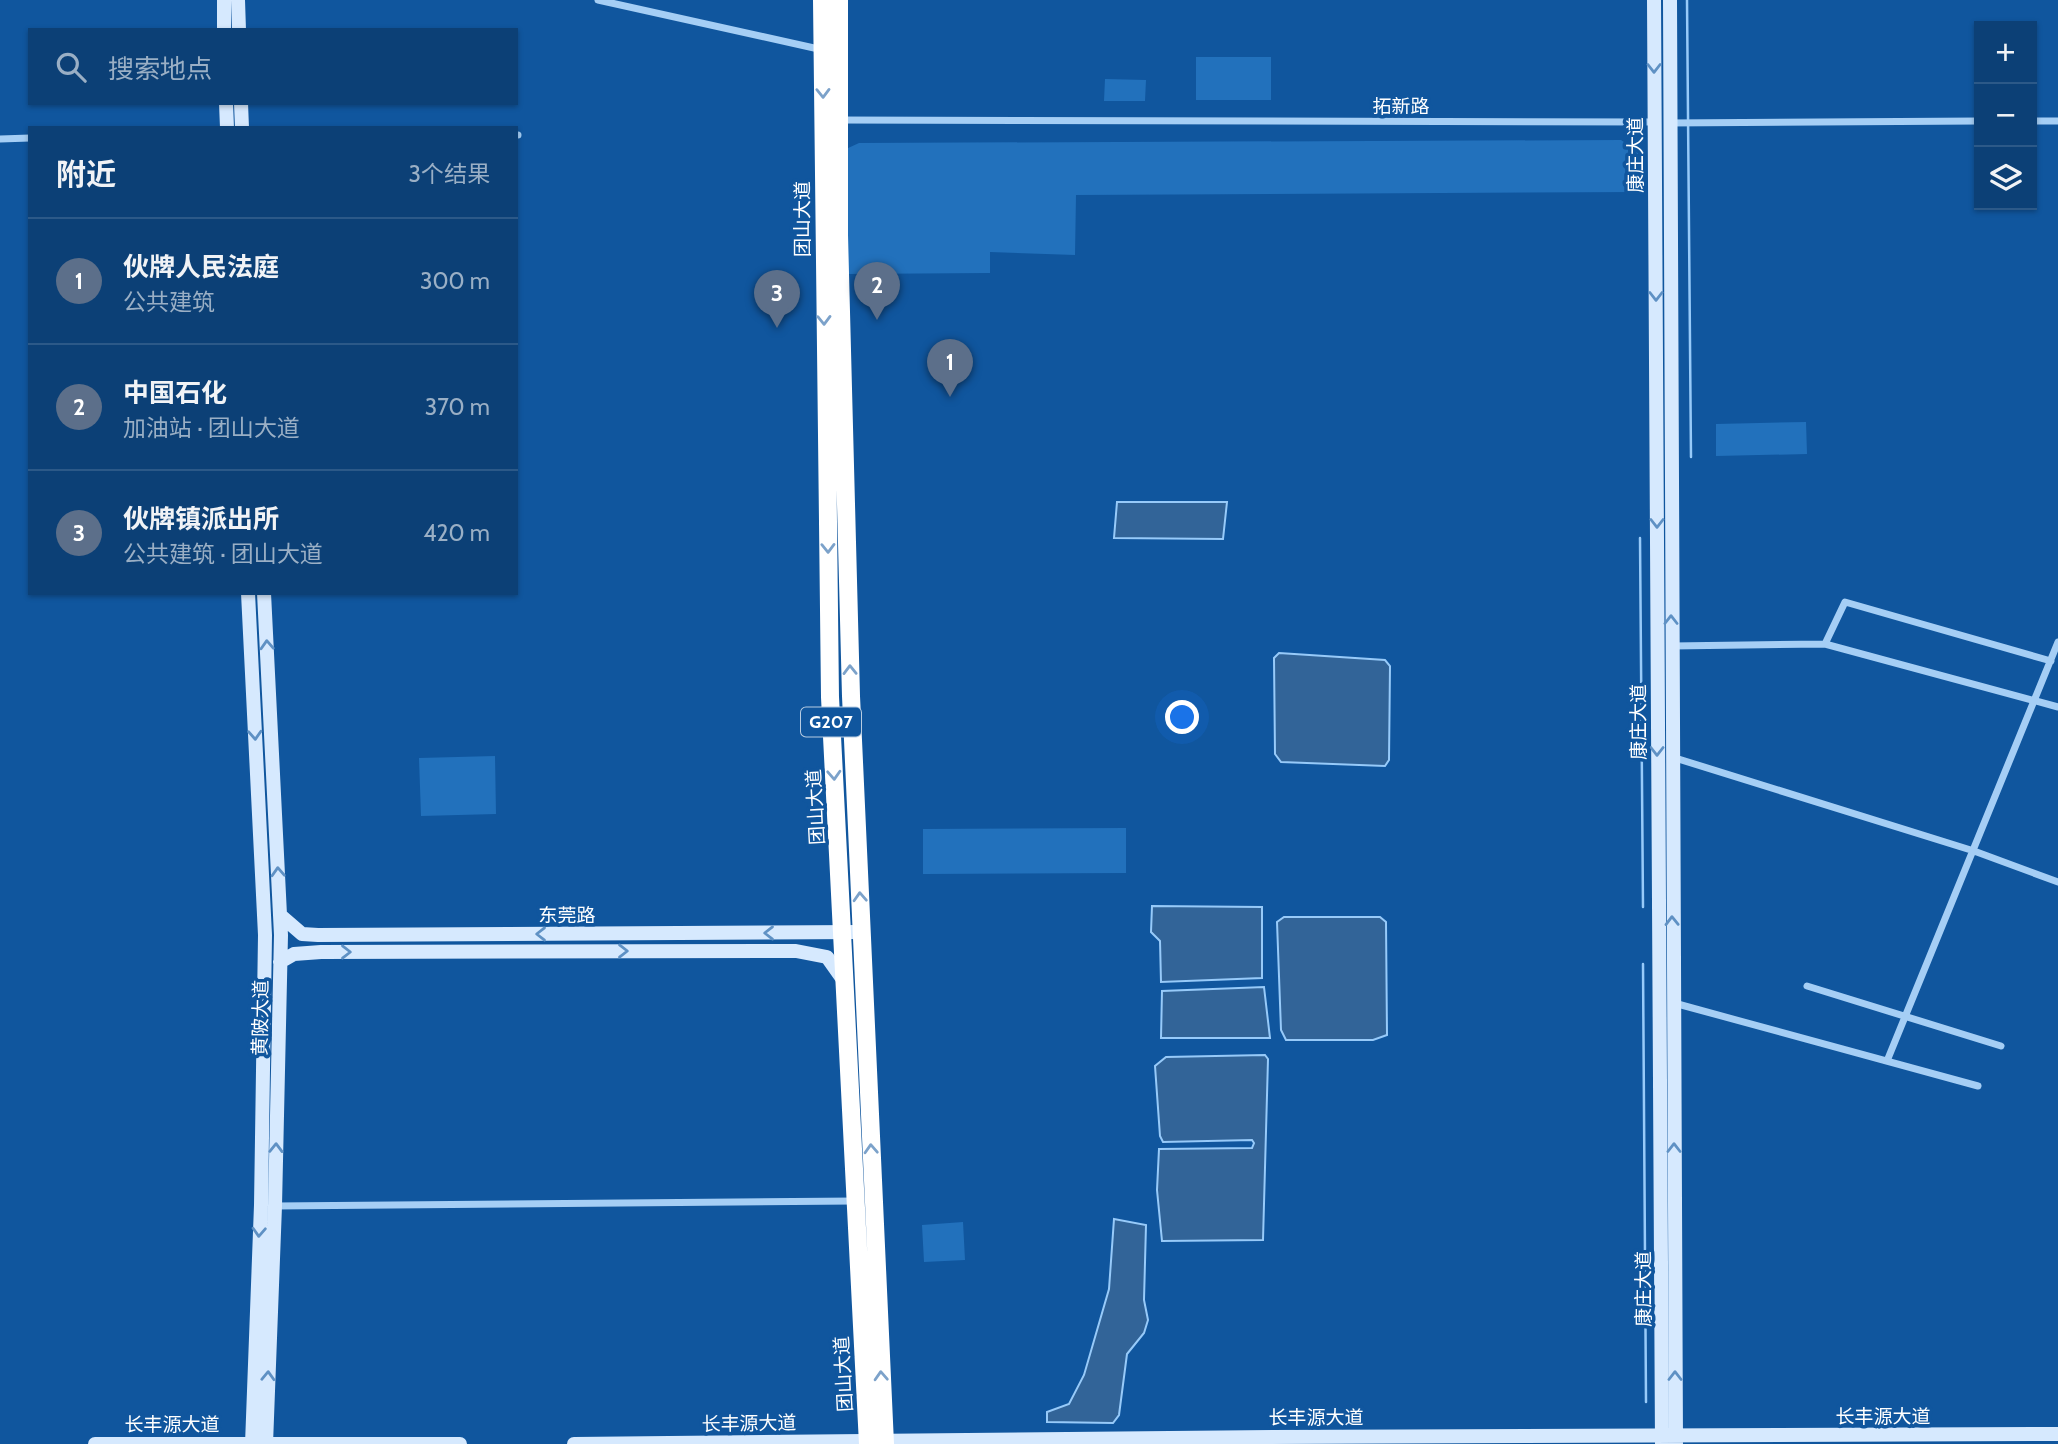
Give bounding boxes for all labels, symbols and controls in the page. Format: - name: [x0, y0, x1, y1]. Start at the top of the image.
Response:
- map controls: [1974, 21, 2037, 210]
- button: +: [1974, 21, 2037, 84]
- search box: [28, 28, 518, 105]
- icon: search: [52, 48, 90, 86]
- text: 搜索地点: [108, 53, 212, 85]
- one-way arrow: [1646, 63, 1662, 74]
- button: −: [1974, 84, 2037, 147]
- one-way arrow: [815, 88, 831, 98]
- street label: 拓新路: [1372, 95, 1430, 118]
- street label: 康庄大道: [1624, 117, 1647, 193]
- button: layers: [1974, 147, 2037, 210]
- text: 附近: [56, 156, 116, 193]
- text: 3个结果: [409, 160, 490, 188]
- street label: 团山大道: [791, 181, 814, 257]
- text: 伙牌人民法庭: [123, 251, 279, 283]
- pin: 2: [854, 262, 900, 320]
- text: 1: [75, 267, 83, 295]
- text: 300 m: [420, 267, 490, 295]
- pin: 3: [754, 270, 800, 328]
- text: 公共建筑: [123, 288, 215, 316]
- one-way arrow: [1648, 291, 1664, 301]
- one-way arrow: [817, 315, 832, 326]
- pin: 1: [927, 339, 973, 397]
- text: 中国石化: [123, 377, 227, 409]
- text: 2: [73, 393, 85, 421]
- text: 370 m: [425, 393, 490, 421]
- text: 加油站 · 团山大道: [123, 414, 300, 442]
- text: 伙牌镇派出所: [123, 503, 279, 535]
- one-way arrow: [1649, 518, 1665, 529]
- text: 3: [73, 519, 85, 547]
- text: 420 m: [423, 519, 490, 547]
- text: 公共建筑 · 团山大道: [123, 540, 323, 568]
- one-way arrow: [820, 543, 836, 553]
- one-way arrow: [1663, 614, 1679, 625]
- one-way arrow: [259, 639, 274, 650]
- one-way arrow: [843, 664, 858, 675]
- street label: 康庄大道: [1627, 684, 1650, 760]
- your location: [1165, 700, 1199, 734]
- road number: G207: [801, 708, 861, 736]
- one-way arrow: [247, 730, 262, 741]
- one-way arrow: [1649, 746, 1665, 756]
- street label: 团山大道: [802, 768, 829, 846]
- one-way arrow: [826, 770, 841, 781]
- one-way arrow: [270, 866, 285, 877]
- one-way arrow: [853, 891, 868, 902]
- street label: 东莞路: [538, 904, 596, 927]
- one-way arrow: [1665, 915, 1680, 926]
- one-way arrow: [763, 925, 773, 941]
- one-way arrow: [536, 926, 546, 942]
- one-way arrow: [618, 943, 629, 959]
- one-way arrow: [342, 944, 352, 960]
- street label: 黄陂大道: [248, 980, 273, 1056]
- one-way arrow: [269, 1143, 284, 1154]
- one-way arrow: [864, 1143, 879, 1154]
- one-way arrow: [1666, 1143, 1682, 1153]
- one-way arrow: [252, 1226, 267, 1237]
- street label: 康庄大道: [1632, 1251, 1655, 1327]
- street label: 团山大道: [830, 1335, 857, 1413]
- one-way arrow: [261, 1370, 276, 1381]
- one-way arrow: [874, 1370, 889, 1381]
- one-way arrow: [1667, 1370, 1683, 1381]
- street label: 长丰源大道: [1835, 1405, 1931, 1428]
- street label: 长丰源大道: [1268, 1406, 1364, 1429]
- street label: 长丰源大道: [701, 1411, 797, 1436]
- street label: 长丰源大道: [124, 1413, 220, 1436]

